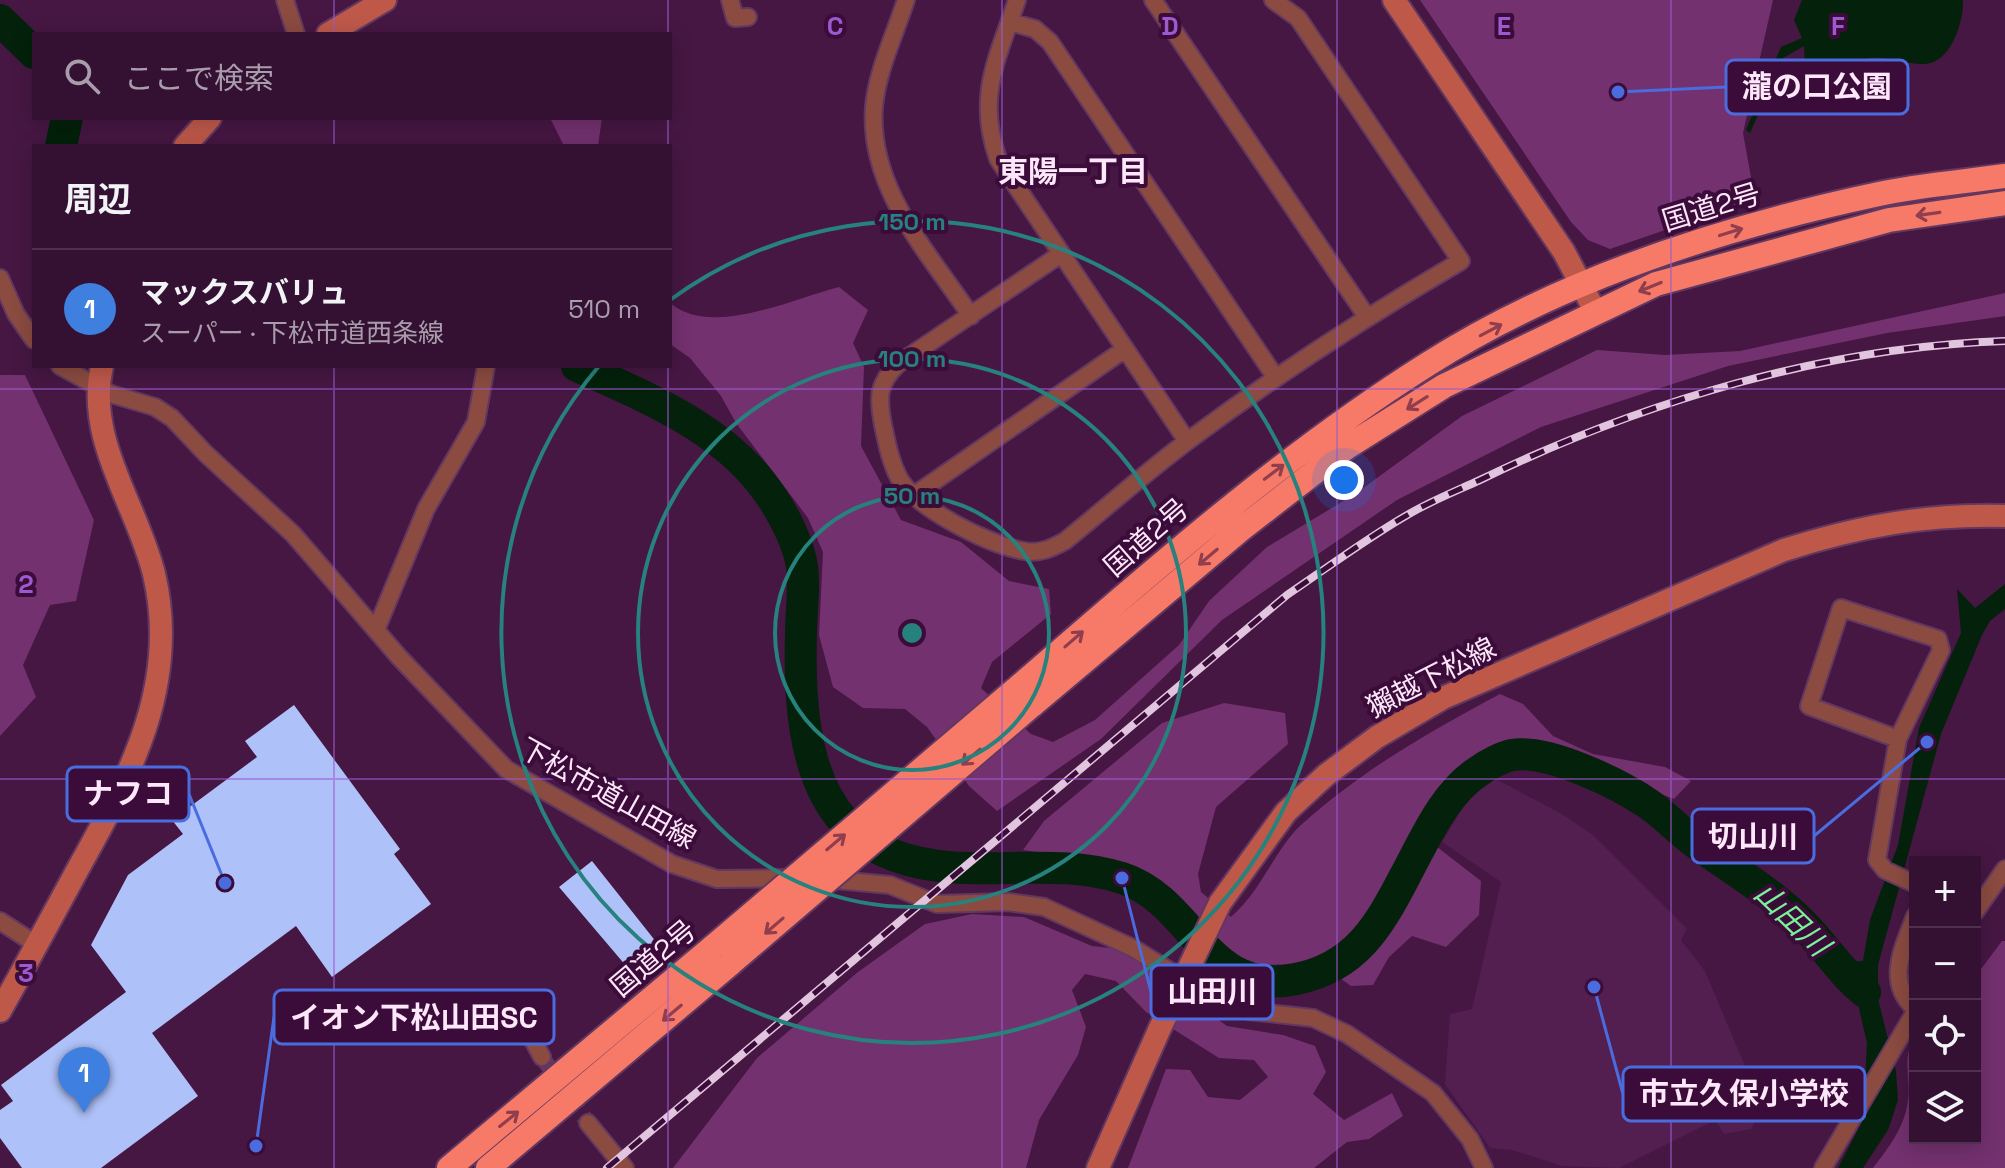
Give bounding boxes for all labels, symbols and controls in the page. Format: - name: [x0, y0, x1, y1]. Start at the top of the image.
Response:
- text: C: [827, 9, 843, 43]
- text: D: [1161, 9, 1179, 43]
- text: E: [1497, 9, 1511, 43]
- text: F: [1831, 9, 1845, 43]
- search box: [32, 32, 672, 120]
- icon: search: [60, 54, 104, 98]
- text: ここで検索: [124, 59, 274, 98]
- callout: 瀧の口公園: [1726, 60, 1908, 114]
- text: 瀧の口公園: [1742, 67, 1892, 106]
- district label: 東陽一丁目: [998, 152, 1148, 191]
- street label: 国道2号: [1657, 175, 1765, 239]
- text: 周辺: [64, 178, 132, 221]
- text: 150 m: [878, 206, 946, 237]
- one-way arrow: [1916, 207, 1941, 222]
- one-way arrow: [1718, 224, 1743, 238]
- text: マックスバリュ: [140, 273, 349, 312]
- one-way arrow: [1638, 281, 1663, 296]
- text: 1: [84, 292, 96, 326]
- text: 510 m: [568, 292, 640, 326]
- text: スーパー · 下松市道西条線: [140, 316, 444, 350]
- one-way arrow: [1478, 322, 1502, 337]
- text: 100 m: [878, 343, 946, 374]
- one-way arrow: [1406, 395, 1429, 411]
- your location: [1324, 460, 1364, 500]
- one-way arrow: [1262, 464, 1284, 481]
- text: 50 m: [884, 480, 940, 511]
- street label: 国道2号: [1096, 490, 1196, 584]
- one-way arrow: [1198, 548, 1219, 566]
- text: 2: [18, 567, 34, 601]
- centre of rings: [898, 619, 926, 647]
- street label: 獺越下松線: [1360, 629, 1502, 725]
- one-way arrow: [1064, 630, 1084, 648]
- street label: 下松市道山田線: [514, 730, 702, 856]
- one-way arrow: [962, 748, 982, 766]
- callout: ナフコ: [67, 767, 189, 821]
- text: ナフコ: [83, 774, 173, 813]
- callout: 切山川: [1692, 809, 1814, 863]
- text: 切山川: [1708, 817, 1798, 856]
- one-way arrow: [825, 833, 846, 851]
- map controls: [1909, 856, 1981, 1144]
- button: +: [1909, 856, 1981, 928]
- water label: 山田川: [1746, 874, 1840, 966]
- street label: 国道2号: [603, 912, 703, 1004]
- one-way arrow: [764, 917, 785, 935]
- button: −: [1909, 928, 1981, 1000]
- text: 3: [18, 956, 34, 990]
- callout: 山田川: [1151, 965, 1273, 1019]
- text: 山田川: [1167, 972, 1257, 1011]
- callout: イオン下松山田SC: [274, 990, 554, 1044]
- text: イオン下松山田SC: [290, 998, 538, 1037]
- button: locate: [1909, 1000, 1981, 1072]
- one-way arrow: [662, 1004, 683, 1022]
- pin: 1: [58, 1047, 110, 1113]
- callout: 市立久保小学校: [1623, 1067, 1865, 1121]
- button: layers: [1909, 1072, 1981, 1144]
- text: 市立久保小学校: [1639, 1074, 1849, 1113]
- one-way arrow: [499, 1110, 519, 1128]

